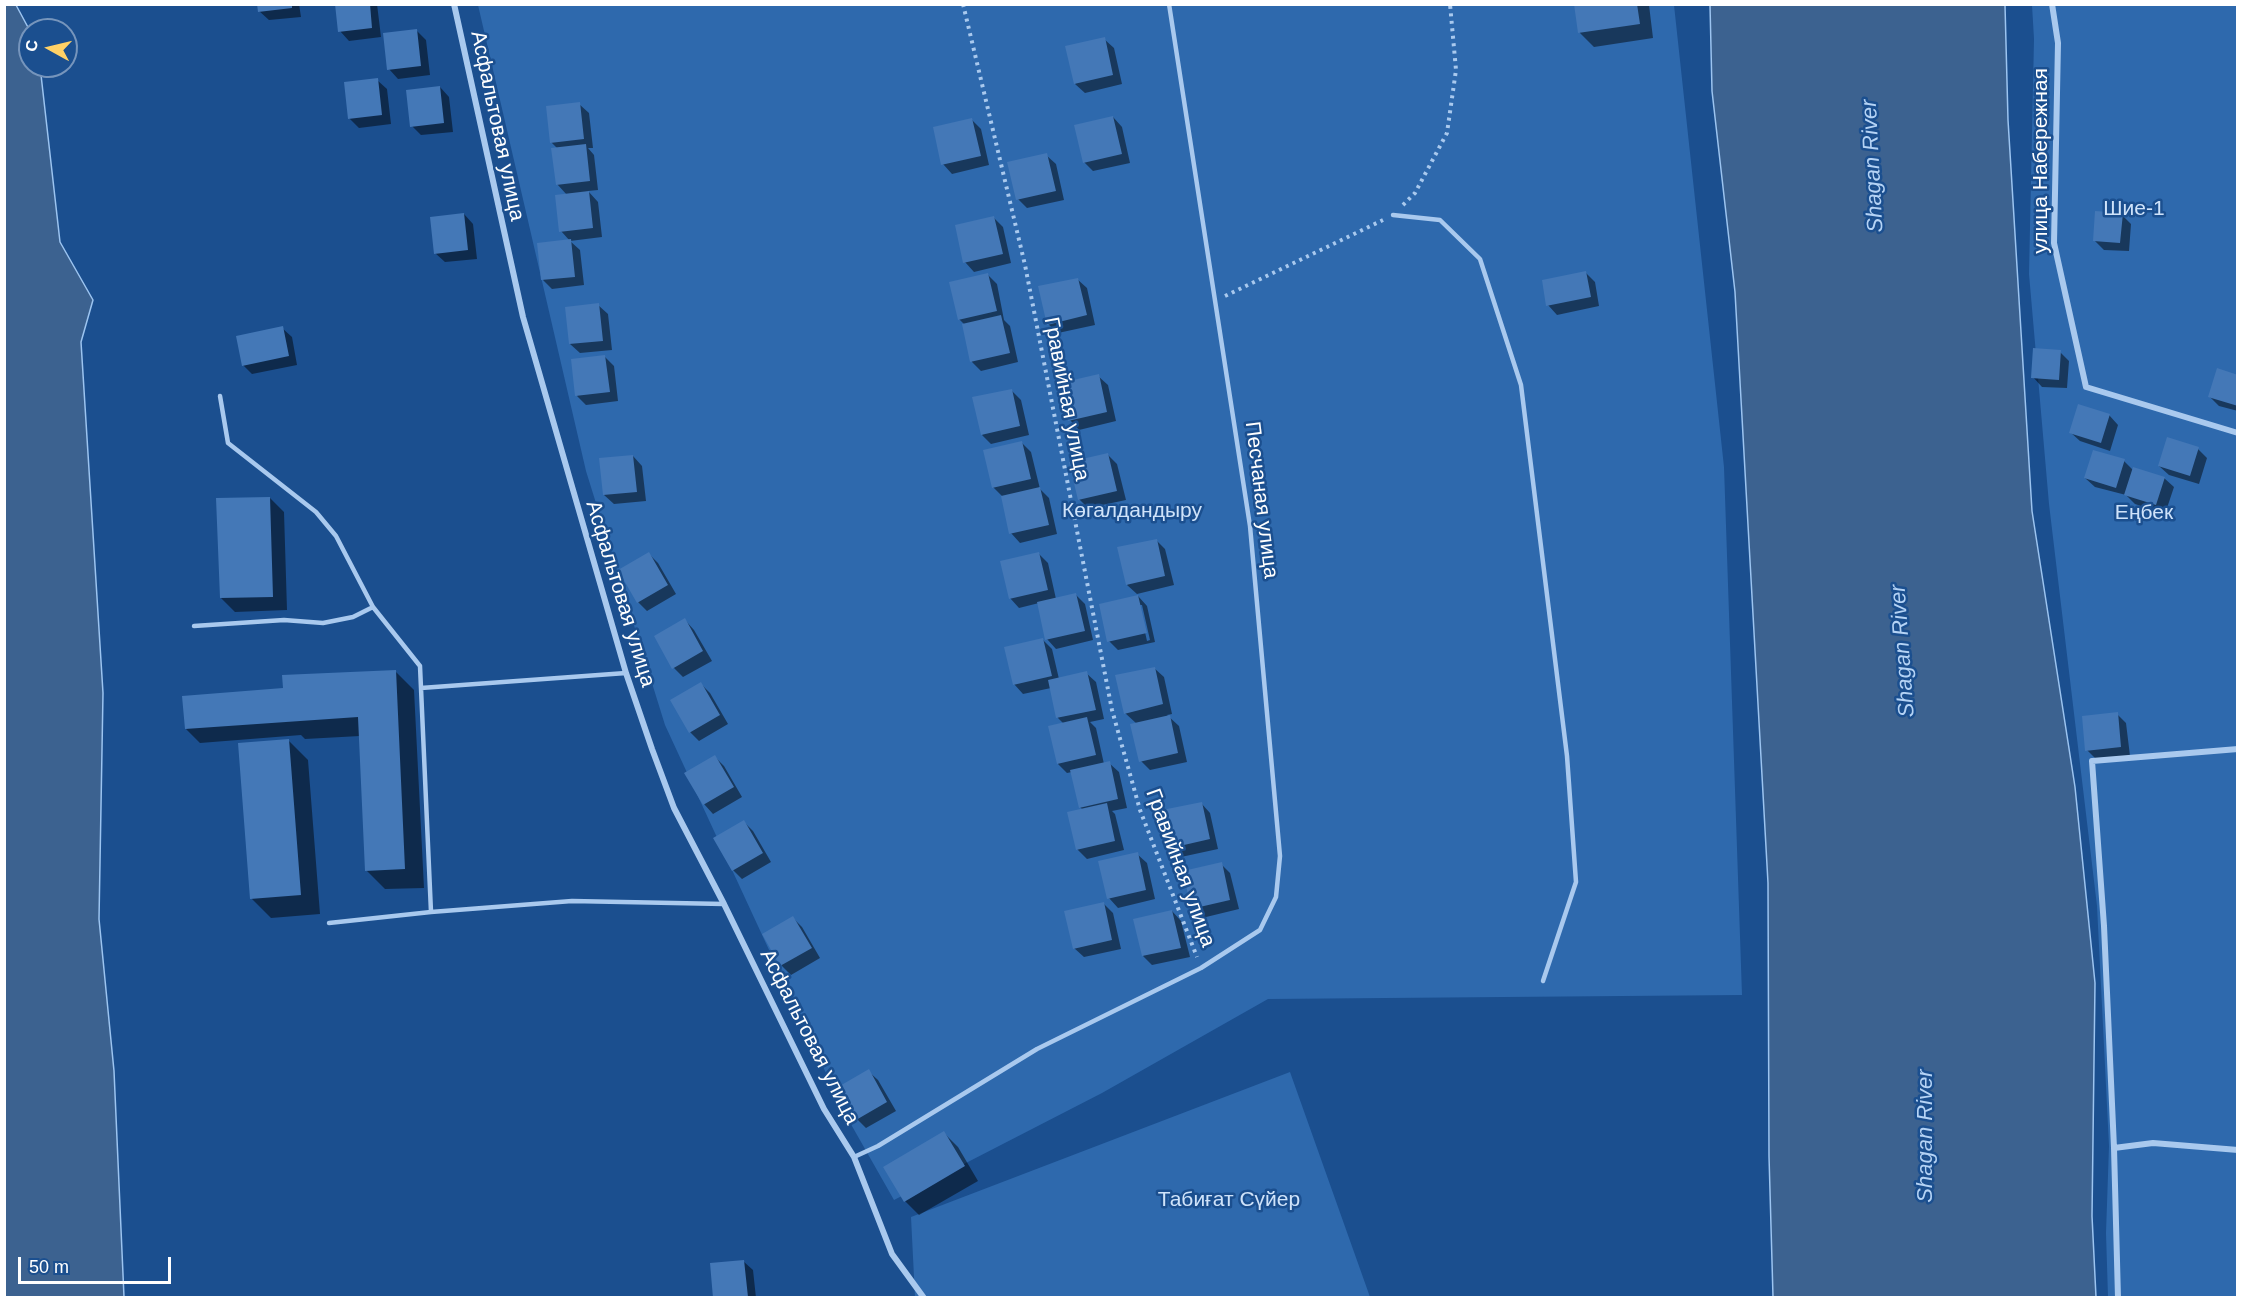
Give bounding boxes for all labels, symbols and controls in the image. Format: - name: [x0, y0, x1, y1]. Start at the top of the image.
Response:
- north arrow: [18, 18, 78, 78]
- street label: Асфальтовая улица: [465, 29, 529, 223]
- text: С: [22, 39, 41, 53]
- street label: улица Набережная: [2028, 68, 2054, 254]
- water label: Shagan River: [1856, 99, 1890, 233]
- park label: Шие-1: [2103, 196, 2165, 222]
- street label: Гравийная улица: [1038, 315, 1094, 483]
- street label: Песчаная улица: [1239, 420, 1283, 580]
- street label: Асфальтовая улица: [580, 498, 660, 690]
- park label: Көгалдандыру: [1062, 498, 1202, 524]
- park label: Еңбек: [2115, 500, 2173, 526]
- water label: Shagan River: [1885, 584, 1921, 718]
- street label: Гравийная улица: [1140, 786, 1220, 950]
- street label: Асфальтовая улица: [754, 945, 864, 1129]
- water label: Shagan River: [1913, 1069, 1939, 1203]
- park label: Табиғат Сүйер: [1158, 1187, 1300, 1213]
- scale bar: [21, 1245, 174, 1283]
- text: 50 m: [29, 1257, 69, 1277]

